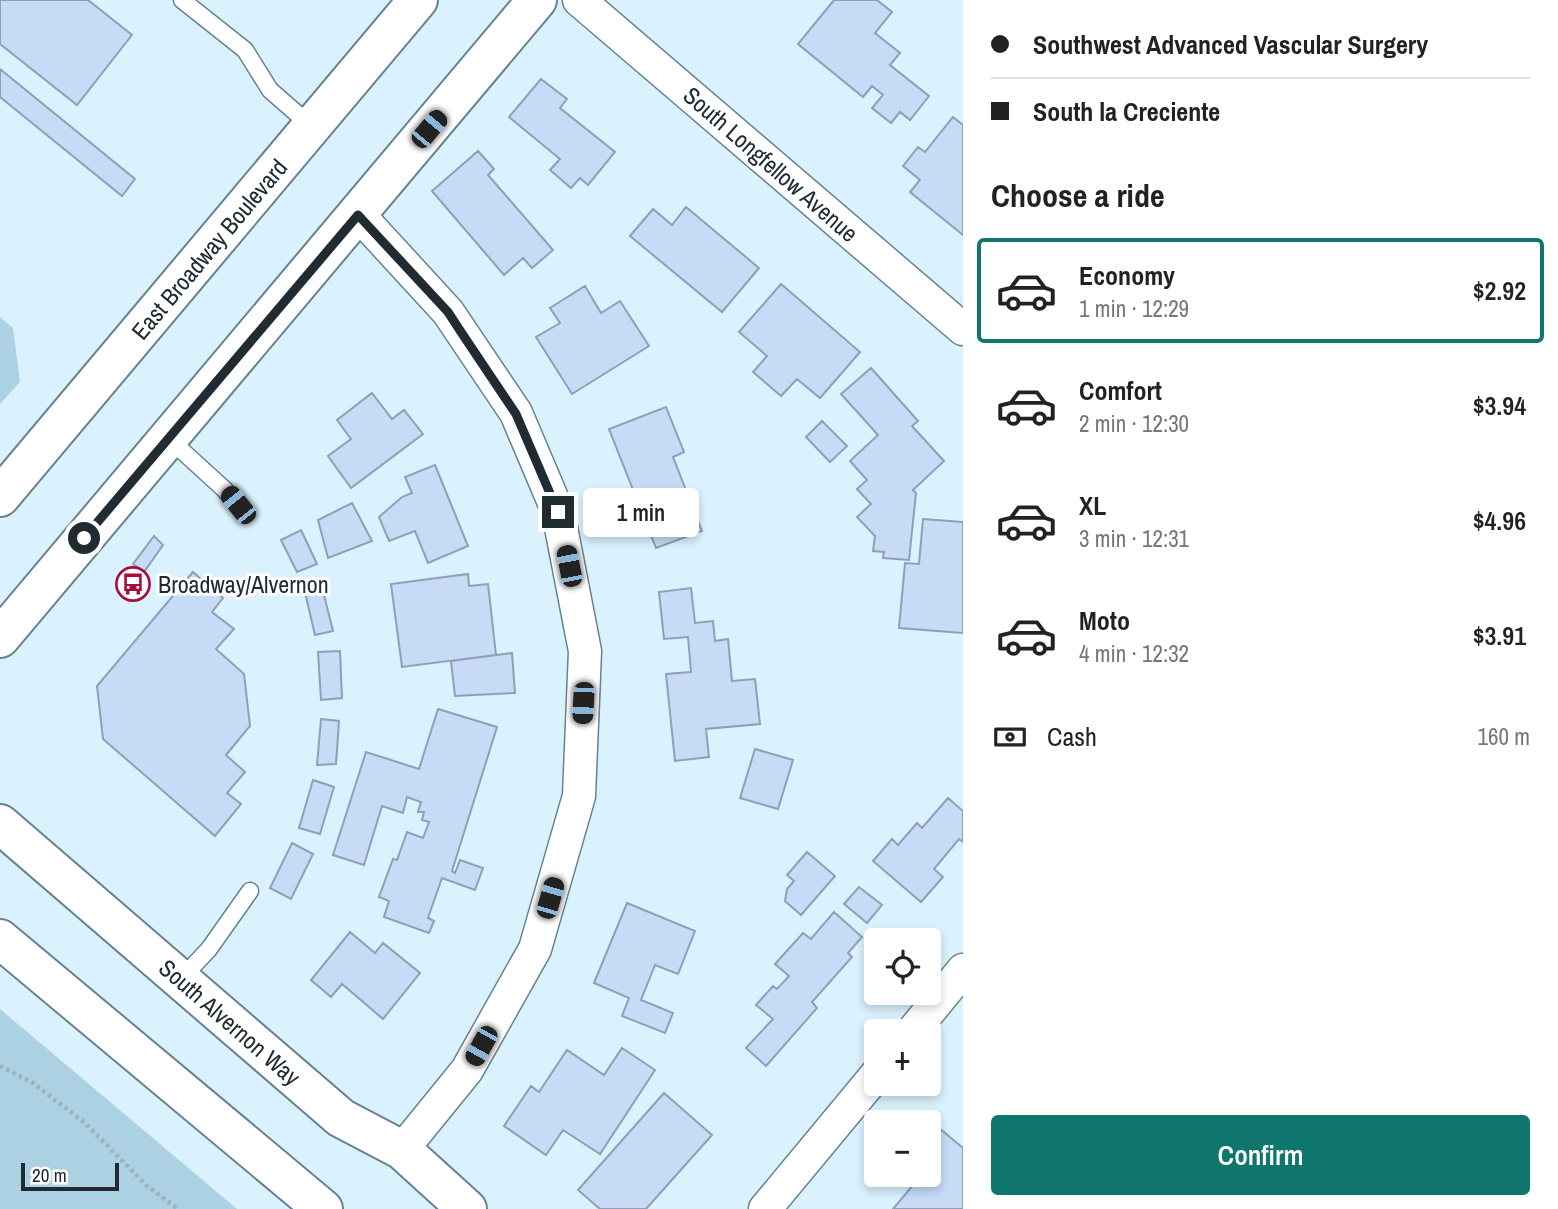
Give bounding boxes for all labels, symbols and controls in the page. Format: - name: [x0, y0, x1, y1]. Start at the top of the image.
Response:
- text: Southwest Advanced Vascular Surgery: [1033, 27, 1428, 62]
- street label: South Longfellow Avenue: [677, 79, 865, 249]
- text: South la Creciente: [1033, 94, 1220, 129]
- car: [408, 106, 451, 152]
- street label: East Broadway Boulevard: [124, 152, 294, 346]
- text: Choose a ride: [991, 174, 1165, 217]
- text: Economy: [1079, 258, 1175, 293]
- icon: car: [995, 259, 1058, 322]
- text: $2.92: [1473, 273, 1526, 308]
- text: 1 min · 12:29: [1079, 293, 1189, 324]
- text: Comfort: [1079, 373, 1162, 408]
- icon: car: [995, 374, 1058, 437]
- text: $3.94: [1473, 388, 1526, 423]
- text: 2 min · 12:30: [1079, 408, 1189, 439]
- car: [217, 482, 260, 528]
- callout: 1 min: [582, 488, 698, 536]
- text: XL: [1079, 488, 1106, 523]
- icon: car: [995, 489, 1058, 552]
- route end: [542, 496, 574, 528]
- text: 1 min: [617, 497, 665, 528]
- text: $4.96: [1473, 503, 1526, 538]
- route start: [68, 522, 100, 554]
- text: 3 min · 12:31: [1079, 523, 1189, 554]
- car: [555, 543, 584, 589]
- bus stop icon: Broadway/Alvernon: [114, 565, 152, 603]
- place label: Broadway/Alvernon: [158, 568, 329, 600]
- text: Moto: [1079, 603, 1130, 638]
- icon: car: [995, 604, 1058, 667]
- text: $3.91: [1473, 618, 1526, 653]
- text: 4 min · 12:32: [1079, 638, 1189, 669]
- car: [572, 681, 595, 725]
- icon: cash: [991, 718, 1029, 756]
- text: Cash: [1047, 719, 1097, 754]
- text: 160 m: [1478, 721, 1530, 752]
- car: [535, 875, 566, 921]
- map controls: [864, 928, 941, 1187]
- button: locate: [864, 928, 941, 1005]
- street label: South Alvernon Way: [152, 952, 308, 1092]
- button: +: [864, 1019, 941, 1096]
- car: [462, 1023, 501, 1069]
- button: −: [864, 1110, 941, 1187]
- button: Confirm: [991, 1115, 1530, 1195]
- scale bar: [21, 1160, 119, 1192]
- text: 20 m: [32, 1162, 67, 1188]

